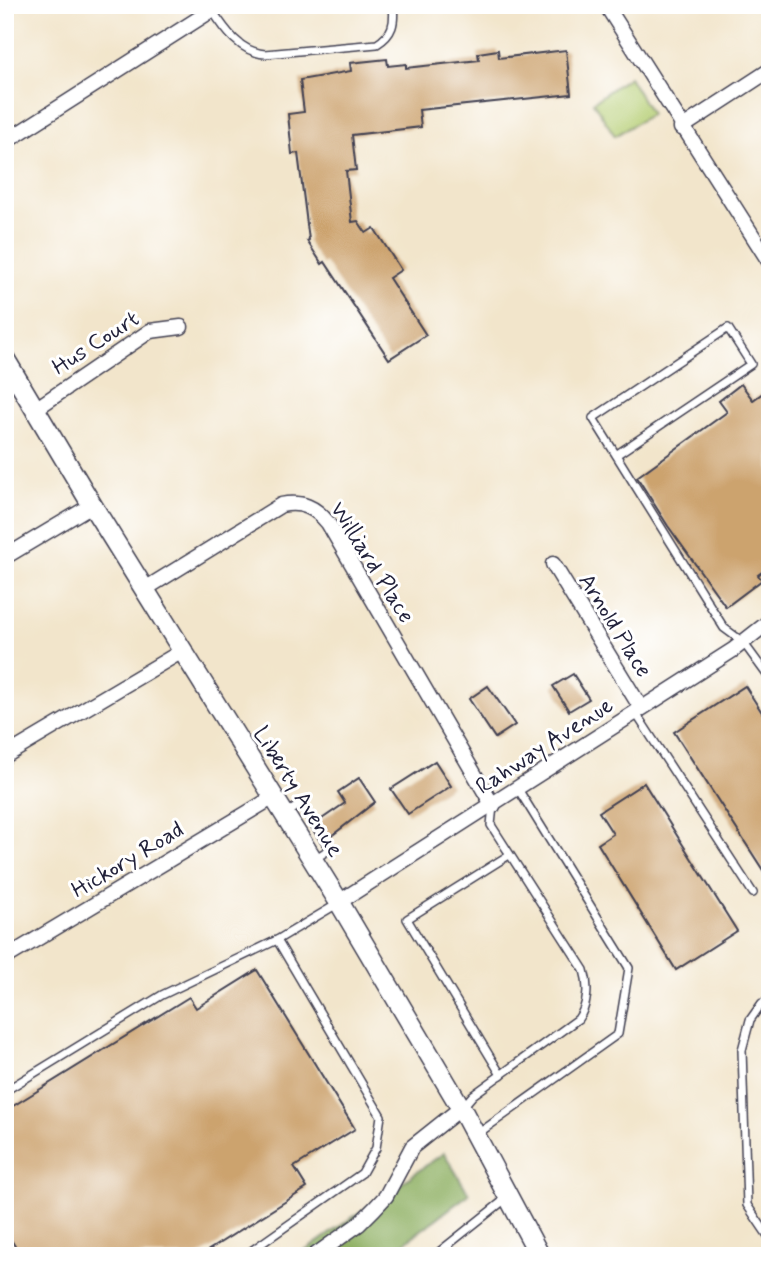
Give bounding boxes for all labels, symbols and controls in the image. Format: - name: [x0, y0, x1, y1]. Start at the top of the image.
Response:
- street label: Hus Court: [47, 304, 145, 383]
- street label: Williard Place: [322, 497, 421, 629]
- street label: Arnold Place: [571, 568, 658, 684]
- street label: Rahway Avenue: [471, 691, 620, 802]
- street label: Liberty Avenue: [245, 721, 349, 863]
- street label: Hickory Road: [66, 815, 190, 906]

